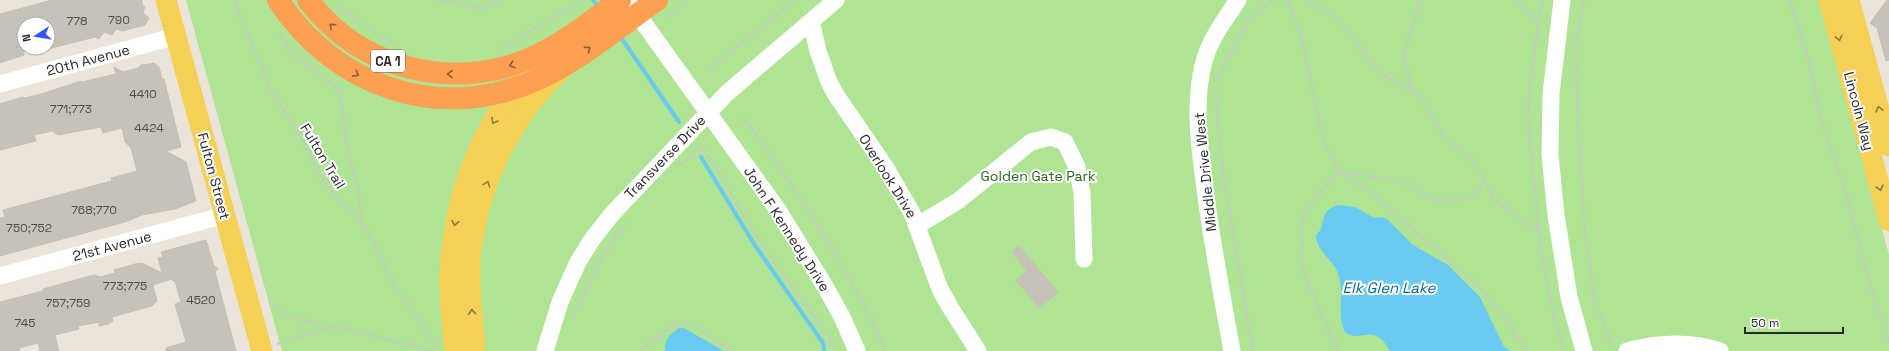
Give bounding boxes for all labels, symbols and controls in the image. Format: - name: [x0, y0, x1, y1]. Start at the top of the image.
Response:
- house number: 790: [108, 12, 130, 28]
- house number: 778: [67, 13, 87, 29]
- north arrow: [16, 16, 56, 56]
- one-way arrow: [329, 24, 336, 31]
- text: N: [19, 33, 34, 43]
- one-way arrow: [1834, 34, 1843, 41]
- street label: 20th Avenue: [44, 40, 132, 80]
- one-way arrow: [584, 47, 591, 54]
- road number: CA 1: [371, 50, 405, 72]
- one-way arrow: [508, 60, 515, 69]
- one-way arrow: [352, 69, 359, 76]
- one-way arrow: [447, 69, 453, 78]
- street label: Lincoln Way: [1840, 70, 1878, 152]
- house number: 4410: [129, 86, 157, 102]
- house number: 771;773: [50, 101, 92, 117]
- one-way arrow: [1875, 106, 1884, 113]
- street label: Transverse Drive: [621, 111, 709, 203]
- street label: Middle Drive West: [1190, 111, 1220, 233]
- one-way arrow: [491, 117, 498, 124]
- house number: 4424: [134, 120, 164, 136]
- street label: Fulton Trail: [296, 120, 350, 192]
- street label: Fulton Street: [194, 131, 234, 221]
- street label: Overlook Drive: [855, 131, 921, 221]
- street label: John F Kennedy Drive: [740, 163, 834, 295]
- park label: Golden Gate Park: [981, 167, 1096, 185]
- one-way arrow: [482, 181, 490, 188]
- one-way arrow: [1875, 184, 1884, 191]
- house number: 768;770: [71, 202, 117, 218]
- one-way arrow: [451, 219, 460, 226]
- house number: 750;752: [6, 220, 52, 236]
- street label: 21st Avenue: [71, 227, 153, 265]
- house number: 773;775: [103, 278, 147, 294]
- water label: Elk Glen Lake: [1343, 278, 1437, 297]
- house number: 4520: [186, 292, 216, 308]
- house number: 757;759: [46, 295, 90, 311]
- one-way arrow: [467, 309, 476, 315]
- scale bar: [1745, 309, 1843, 335]
- house number: 745: [15, 315, 35, 331]
- text: 50 m: [1751, 315, 1779, 331]

